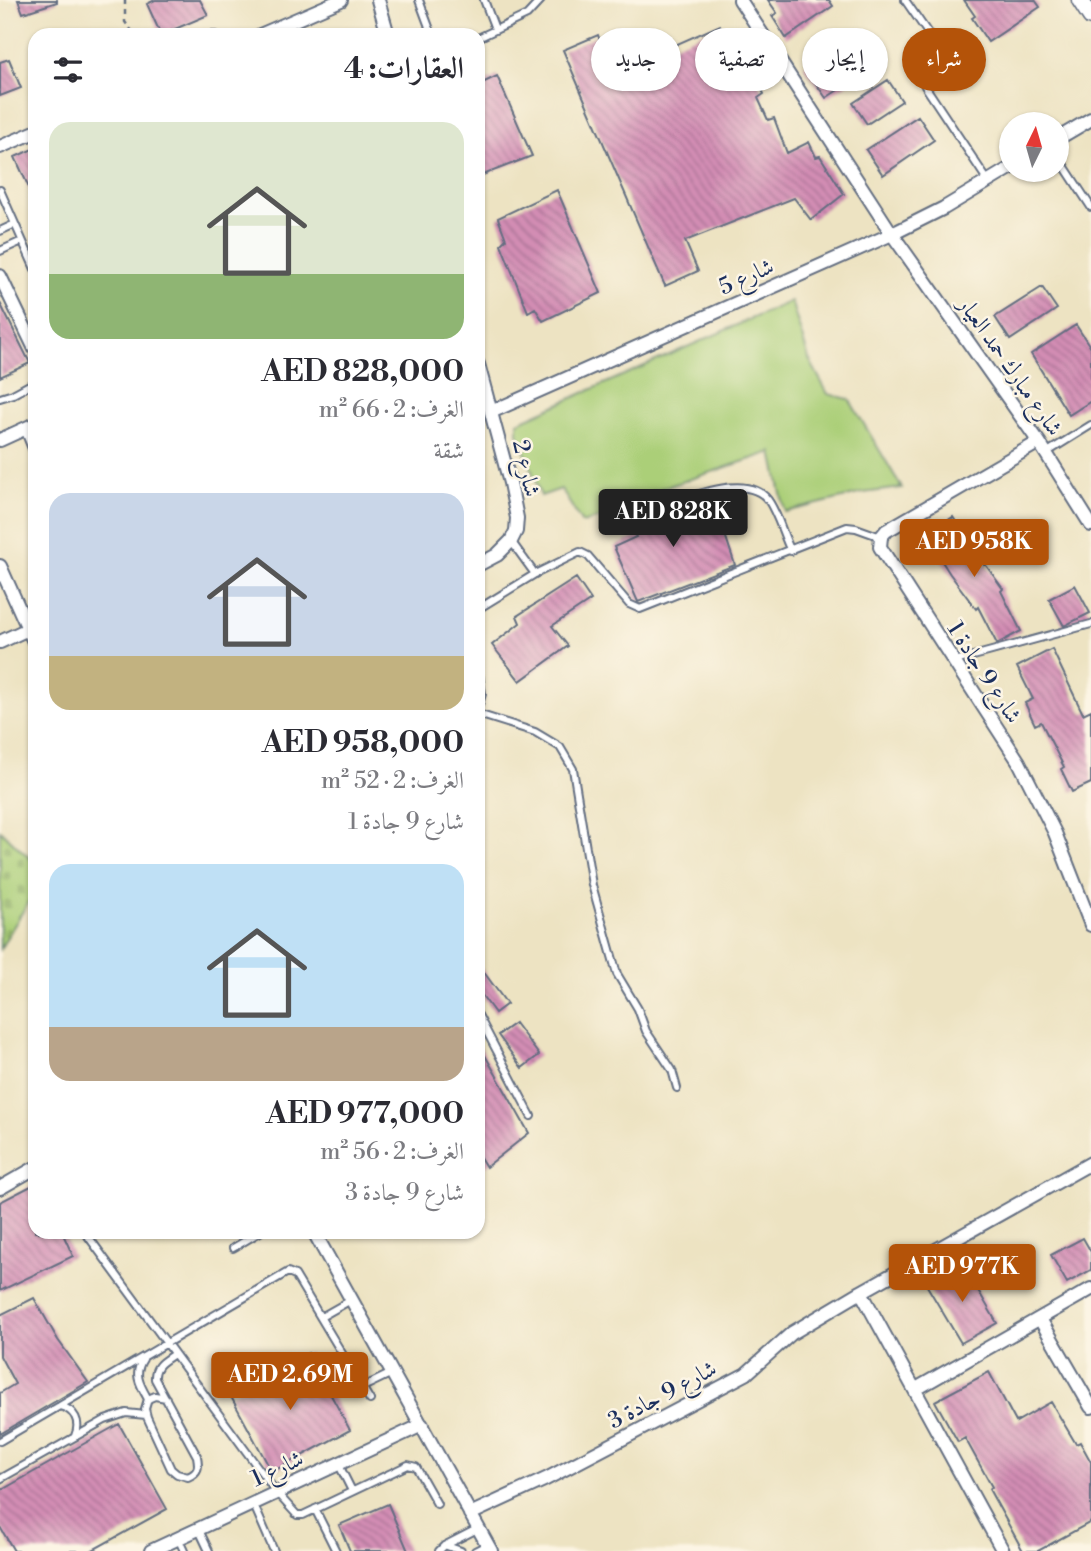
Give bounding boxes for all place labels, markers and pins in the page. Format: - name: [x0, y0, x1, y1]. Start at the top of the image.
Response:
- pin: AED 828K: [601, 490, 745, 549]
- pin: AED 958K: [902, 520, 1046, 579]
- pin: AED 977K: [890, 1244, 1034, 1304]
- pin: AED 2.69M: [210, 1352, 370, 1412]

